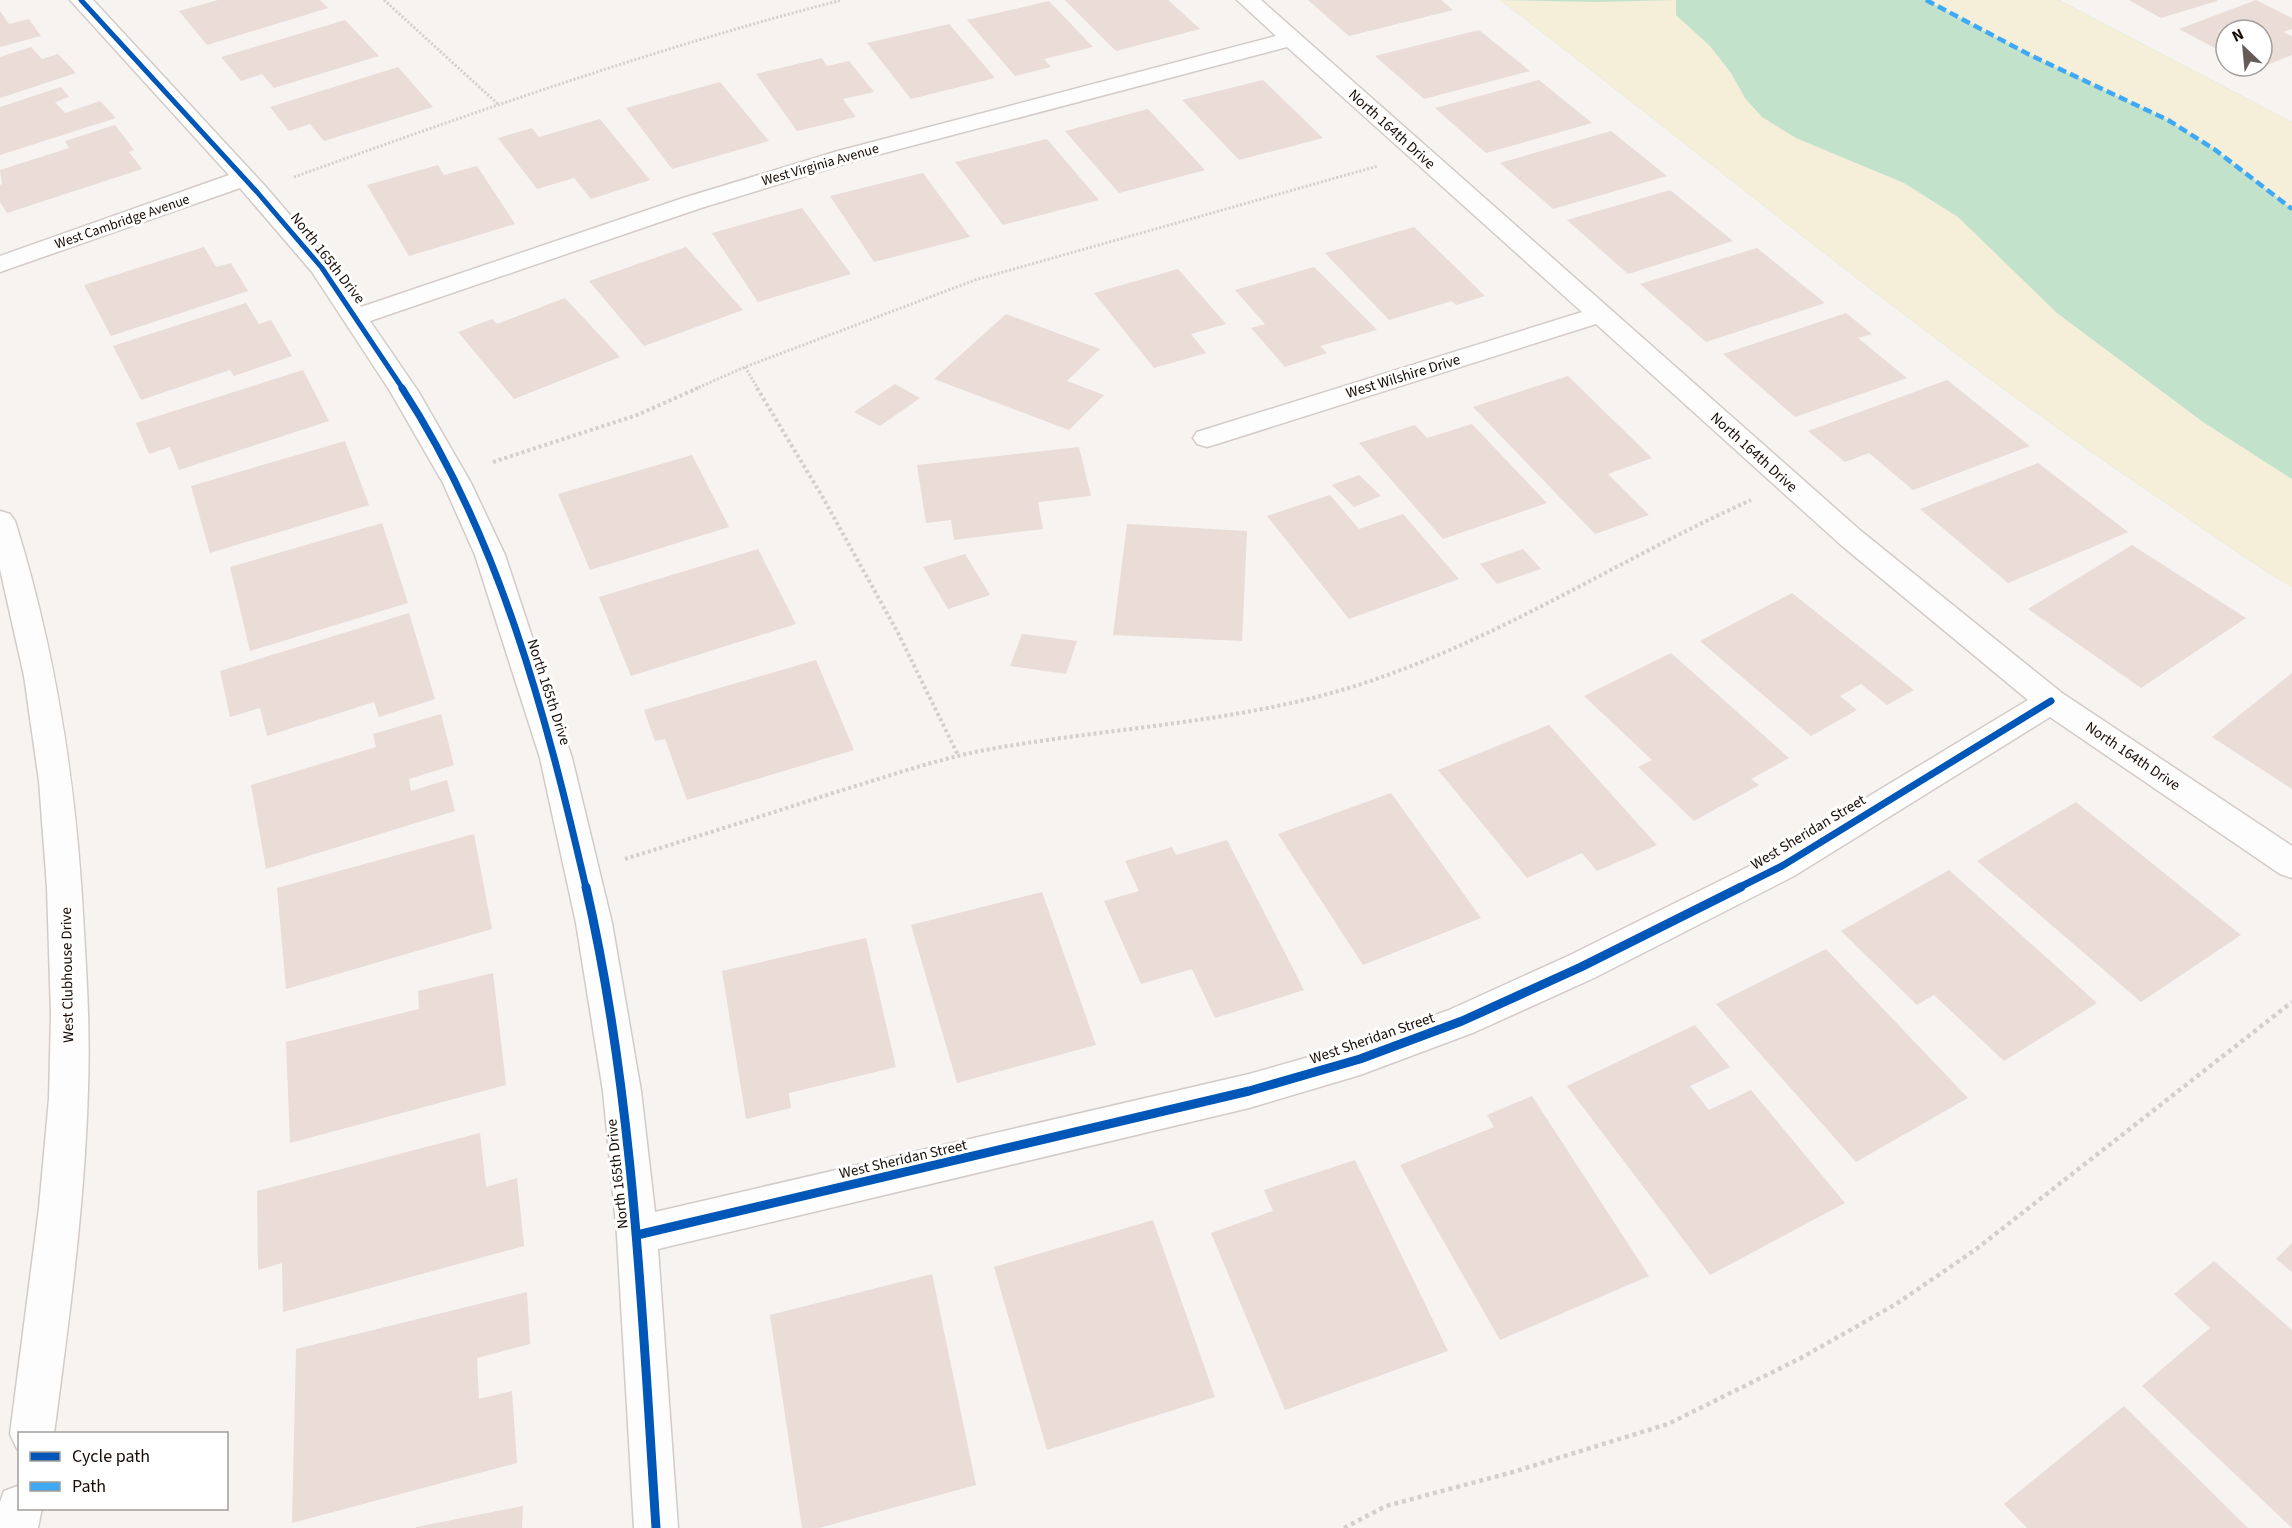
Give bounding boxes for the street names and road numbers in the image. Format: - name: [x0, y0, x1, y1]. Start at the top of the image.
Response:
- street label: North 164th Drive: [1344, 85, 1440, 174]
- street label: West Virginia Avenue: [759, 139, 881, 191]
- street label: West Cambridge Avenue: [52, 189, 192, 254]
- street label: North 165th Drive: [285, 208, 370, 308]
- street label: West Wilshire Drive: [1343, 349, 1463, 404]
- street label: North 164th Drive: [1706, 408, 1802, 497]
- street label: North 165th Drive: [521, 636, 576, 748]
- street label: North 164th Drive: [2081, 717, 2184, 796]
- street label: West Sheridan Street: [1747, 790, 1870, 875]
- street label: West Clubhouse Drive: [56, 907, 79, 1043]
- street label: West Sheridan Street: [1307, 1007, 1437, 1070]
- street label: North 165th Drive: [601, 1118, 634, 1230]
- street label: West Sheridan Street: [837, 1135, 969, 1184]

